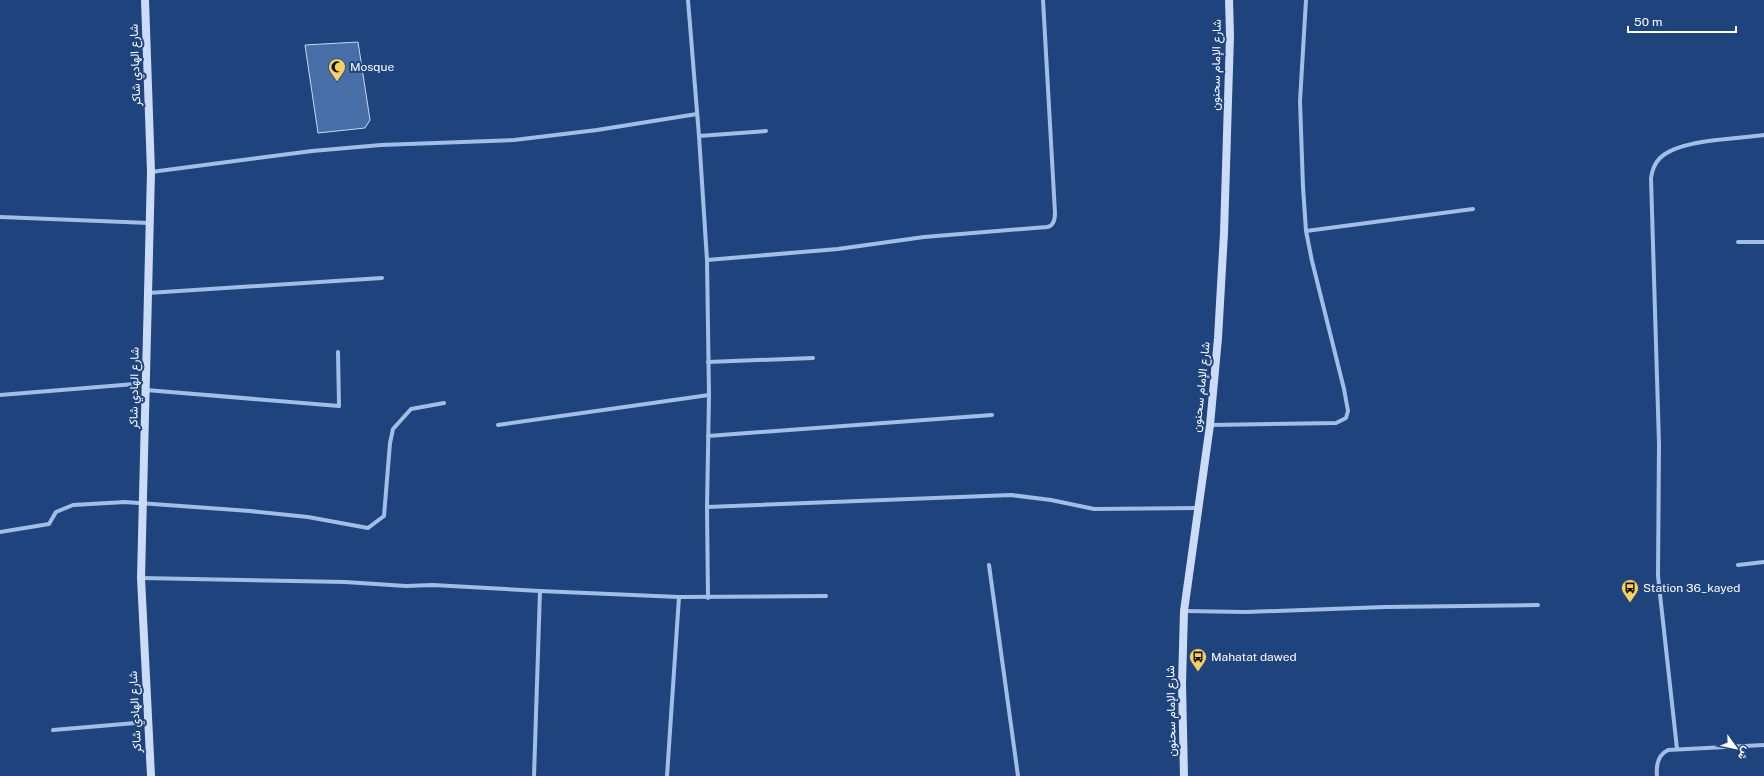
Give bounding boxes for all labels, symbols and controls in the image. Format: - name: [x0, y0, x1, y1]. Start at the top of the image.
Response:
- scale bar: [1628, 8, 1736, 34]
- text: 50 m: [1634, 15, 1662, 29]
- street label: شارع الإمام سحنون: [1208, 19, 1226, 111]
- street label: شارع الهادي شاكر: [127, 24, 146, 107]
- mosque icon: Mosque: [327, 57, 347, 82]
- place label: Mosque: [350, 60, 394, 74]
- street label: شارع الإمام سحنون: [1189, 341, 1215, 433]
- street label: شارع الهادي شاكر: [126, 347, 145, 430]
- bus stop icon: Station 36_kayed: [1620, 578, 1640, 603]
- place label: Station 36_kayed: [1643, 581, 1741, 595]
- bus stop icon: Mahatat dawed: [1188, 647, 1208, 672]
- place label: Mahatat dawed: [1211, 650, 1297, 664]
- street label: شارع الإمام سحنون: [1163, 665, 1181, 757]
- street label: شارع الهادي شاكر: [126, 670, 147, 754]
- north arrow: [1716, 728, 1756, 768]
- text: ش: [1735, 744, 1753, 762]

